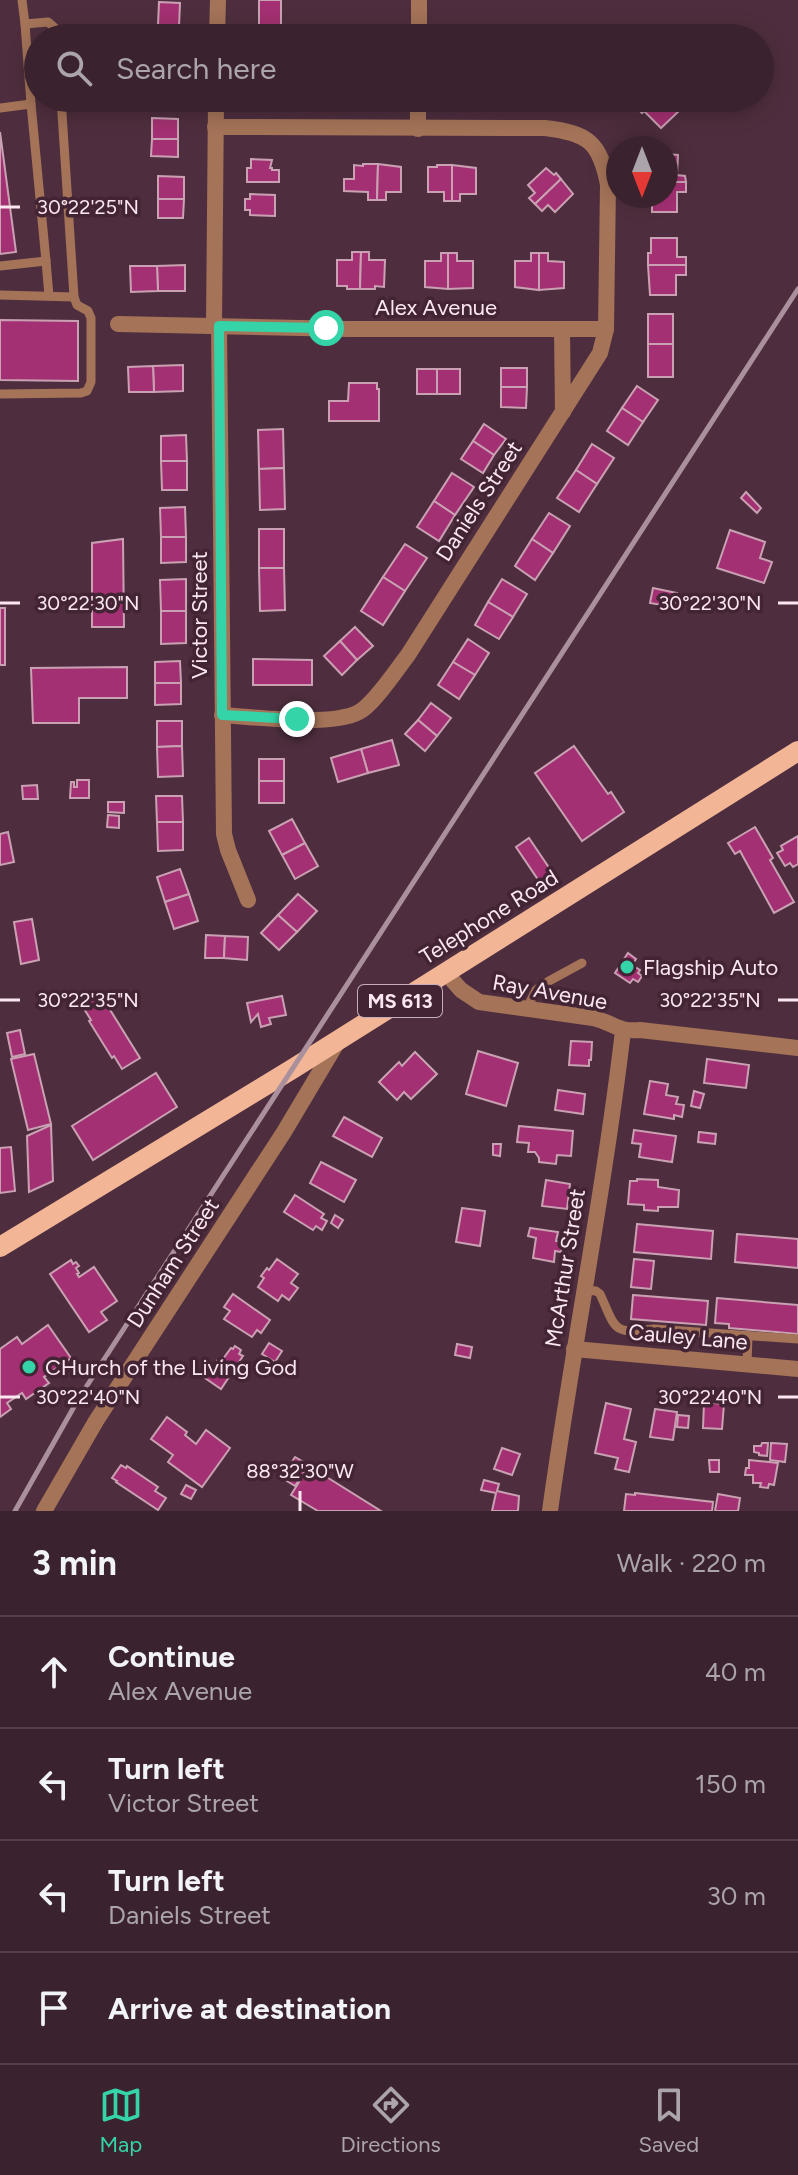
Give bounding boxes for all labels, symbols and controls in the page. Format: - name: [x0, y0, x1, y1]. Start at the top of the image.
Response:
- search box: [24, 24, 774, 112]
- icon: search: [52, 46, 96, 90]
- text: Search here: [116, 50, 276, 87]
- north arrow: [606, 136, 678, 208]
- text: 30°22'25"N: [37, 195, 139, 219]
- street label: Alex Avenue: [375, 294, 497, 321]
- route start: [308, 310, 344, 346]
- street label: Daniels Street: [430, 436, 528, 566]
- street label: Victor Street: [186, 551, 213, 679]
- text: 30°22'30"N: [36, 591, 140, 615]
- text: 30°22'30"N: [658, 591, 762, 615]
- route end: [279, 701, 315, 737]
- street label: Telephone Road: [415, 864, 563, 970]
- place label: Flagship Auto: [643, 954, 778, 981]
- marker: Flagship Auto: [618, 958, 636, 976]
- street label: Ray Avenue: [490, 969, 610, 1015]
- road number: MS 613: [358, 985, 442, 1017]
- text: 30°22'35"N: [37, 988, 139, 1012]
- text: 30°22'35"N: [659, 988, 761, 1012]
- street label: McArthur Street: [539, 1187, 591, 1349]
- street label: Dunham Street: [121, 1193, 225, 1333]
- street label: Cauley Lane: [627, 1318, 749, 1356]
- place label: CHurch of the Living God: [45, 1354, 297, 1381]
- marker: CHurch of the Living God: [20, 1358, 38, 1376]
- text: 30°22'40"N: [36, 1385, 140, 1409]
- text: 30°22'40"N: [658, 1385, 762, 1409]
- text: 88°32'30"W: [246, 1459, 354, 1483]
- text: 3 min: [32, 1543, 117, 1584]
- text: Walk · 220 m: [617, 1547, 766, 1579]
- text: Continue: [108, 1638, 235, 1675]
- icon: ahead: [32, 1650, 76, 1694]
- text: 40 m: [705, 1656, 766, 1688]
- text: Alex Avenue: [108, 1675, 252, 1707]
- text: Turn left: [108, 1750, 225, 1787]
- icon: left: [32, 1762, 76, 1806]
- text: 150 m: [695, 1768, 766, 1800]
- text: Victor Street: [108, 1787, 259, 1819]
- text: Turn left: [108, 1862, 225, 1899]
- icon: left: [32, 1874, 76, 1918]
- text: 30 m: [707, 1880, 766, 1912]
- text: Daniels Street: [108, 1899, 271, 1931]
- icon: arrive: [32, 1986, 76, 2030]
- text: Arrive at destination: [108, 1990, 391, 2027]
- tab: Map: [99, 2083, 143, 2158]
- tab: Directions: [341, 2083, 441, 2158]
- tab: Saved: [638, 2083, 699, 2158]

